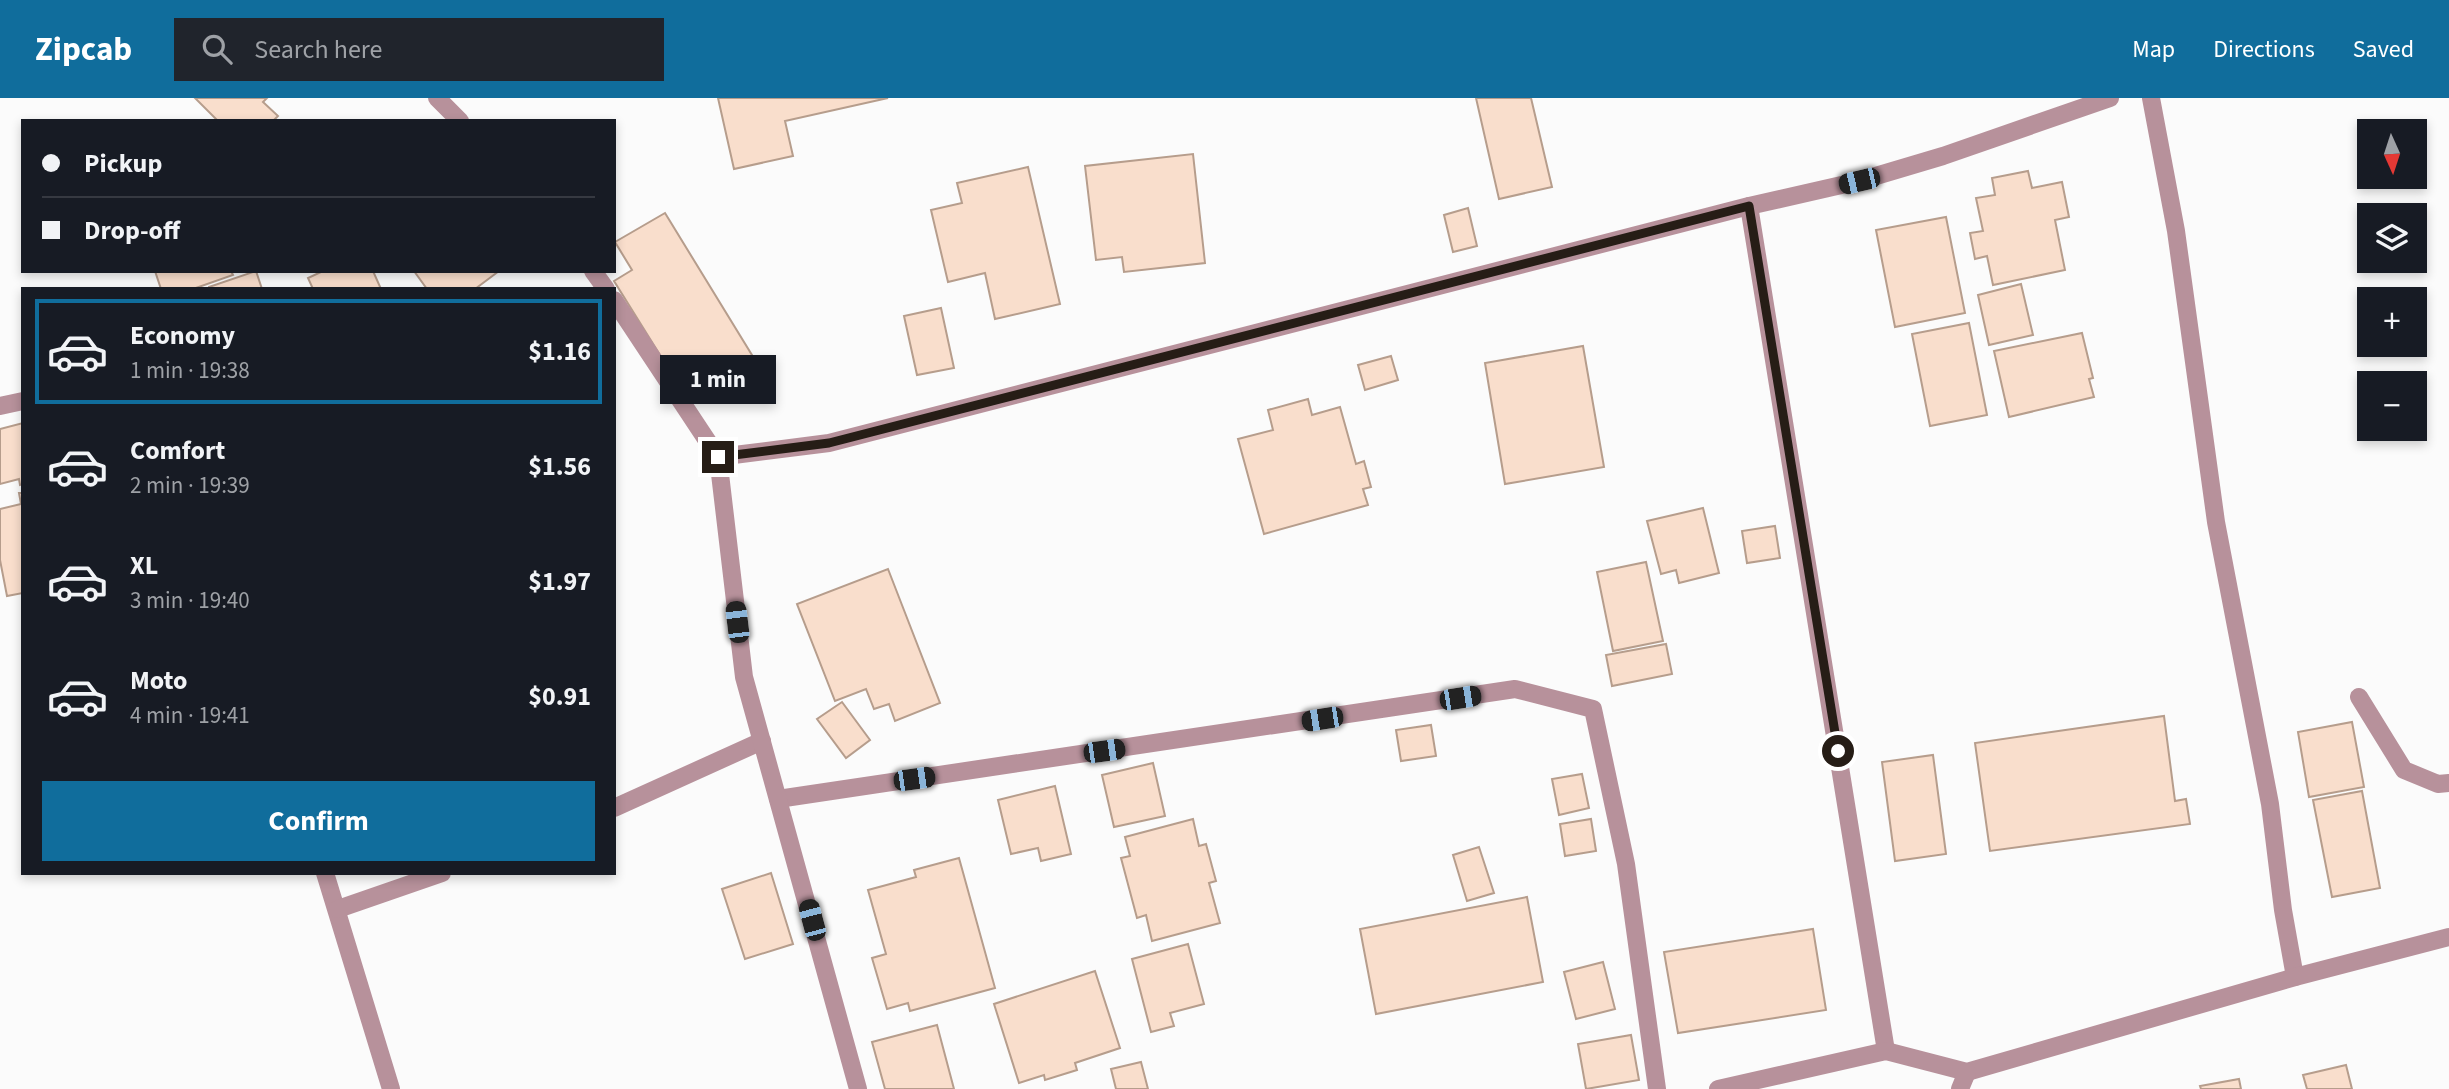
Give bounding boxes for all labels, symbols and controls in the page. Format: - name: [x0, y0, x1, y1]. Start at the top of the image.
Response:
- search box: [174, 18, 664, 81]
- text: Zipcab: [35, 26, 132, 73]
- icon: search: [198, 30, 236, 68]
- text: Search here: [254, 31, 382, 68]
- text: Map: [2132, 32, 2175, 67]
- text: Directions: [2213, 32, 2315, 67]
- text: Saved: [2353, 32, 2414, 67]
- north arrow: [2357, 119, 2427, 189]
- map controls: [2357, 119, 2427, 441]
- text: Pickup: [84, 145, 162, 182]
- car: [1837, 166, 1882, 196]
- button: layers: [2357, 203, 2427, 273]
- text: Drop-off: [84, 212, 180, 249]
- button: +: [2357, 287, 2427, 357]
- text: Economy: [130, 317, 235, 354]
- icon: car: [46, 320, 109, 383]
- text: $1.16: [528, 333, 591, 370]
- text: 1 min · 19:38: [130, 354, 250, 387]
- callout: 1 min: [660, 356, 776, 404]
- text: 1 min: [690, 363, 746, 396]
- button: −: [2357, 371, 2427, 441]
- text: Comfort: [130, 432, 225, 469]
- icon: car: [46, 435, 109, 498]
- route end: [702, 441, 734, 473]
- text: $1.56: [528, 448, 591, 485]
- text: 2 min · 19:39: [130, 469, 250, 502]
- text: XL: [130, 547, 158, 584]
- icon: car: [46, 550, 109, 613]
- text: $1.97: [528, 563, 591, 600]
- text: 3 min · 19:40: [130, 584, 250, 617]
- car: [725, 600, 750, 644]
- text: Moto: [130, 662, 187, 699]
- icon: car: [46, 665, 109, 728]
- text: $0.91: [528, 678, 591, 715]
- car: [1438, 684, 1483, 712]
- text: 4 min · 19:41: [130, 699, 250, 732]
- car: [1300, 705, 1345, 733]
- route start: [1822, 735, 1854, 767]
- car: [1082, 738, 1127, 764]
- car: [892, 766, 937, 792]
- button: Confirm: [42, 781, 595, 861]
- car: [797, 897, 828, 943]

